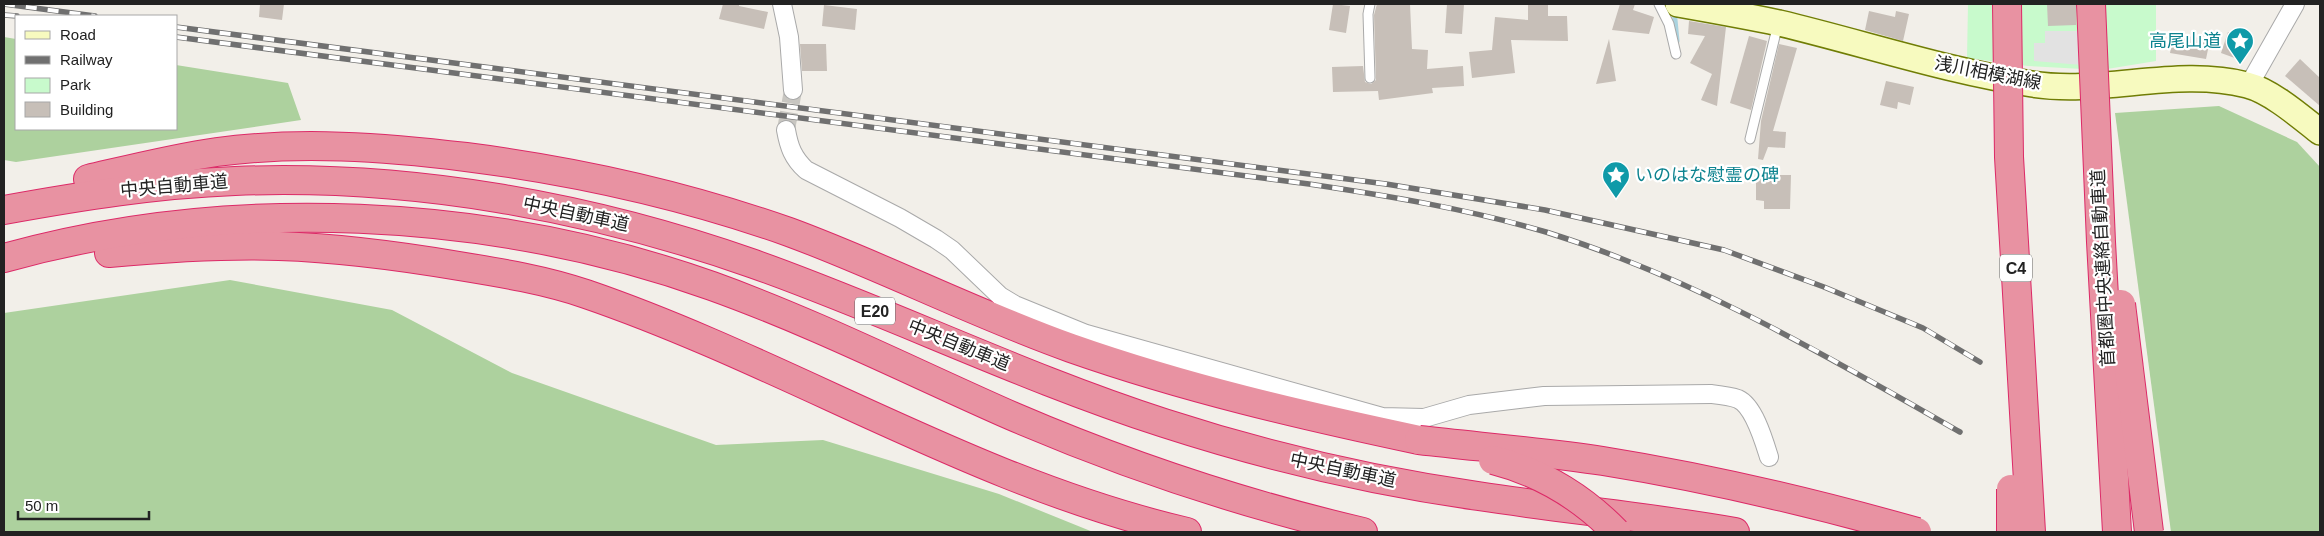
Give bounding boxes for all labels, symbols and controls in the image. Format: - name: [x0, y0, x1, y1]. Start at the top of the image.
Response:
- legend: [15, 15, 178, 130]
- text: Road: [60, 26, 96, 43]
- place icon: 高尾山道: [2225, 26, 2255, 65]
- place label: 高尾山道: [2149, 31, 2221, 51]
- text: Railway: [60, 51, 113, 68]
- street label: 浅川相模湖線: [1933, 53, 2043, 93]
- text: Park: [60, 76, 91, 93]
- text: Building: [60, 101, 113, 118]
- place icon: いのはな慰霊の碑: [1601, 160, 1631, 199]
- place label: いのはな慰霊の碑: [1635, 165, 1779, 185]
- street label: 首都圏中央連絡自動車道: [2088, 169, 2118, 367]
- street label: 中央自動車道: [119, 171, 229, 201]
- street label: 中央自動車道: [521, 193, 631, 235]
- road number: C4: [2000, 254, 2032, 282]
- road number: E20: [855, 298, 895, 324]
- street label: 中央自動車道: [905, 315, 1013, 375]
- street label: 中央自動車道: [1288, 449, 1398, 491]
- scale bar: [18, 488, 149, 520]
- text: 50 m: [25, 497, 58, 514]

